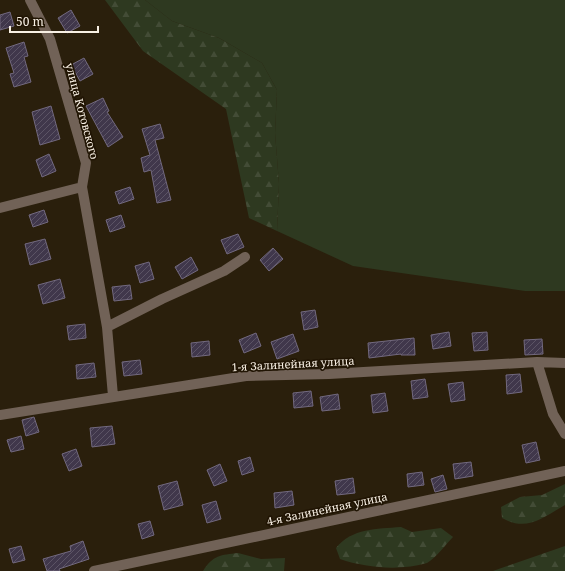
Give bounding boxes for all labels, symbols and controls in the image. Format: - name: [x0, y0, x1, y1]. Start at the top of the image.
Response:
- scale bar: [10, 8, 98, 34]
- text: 50 m: [16, 13, 44, 30]
- street label: улица Котовского: [62, 61, 103, 161]
- street label: 1-я Залинейная улица: [231, 353, 355, 374]
- street label: 4-я Залинейная улица: [265, 488, 389, 529]

